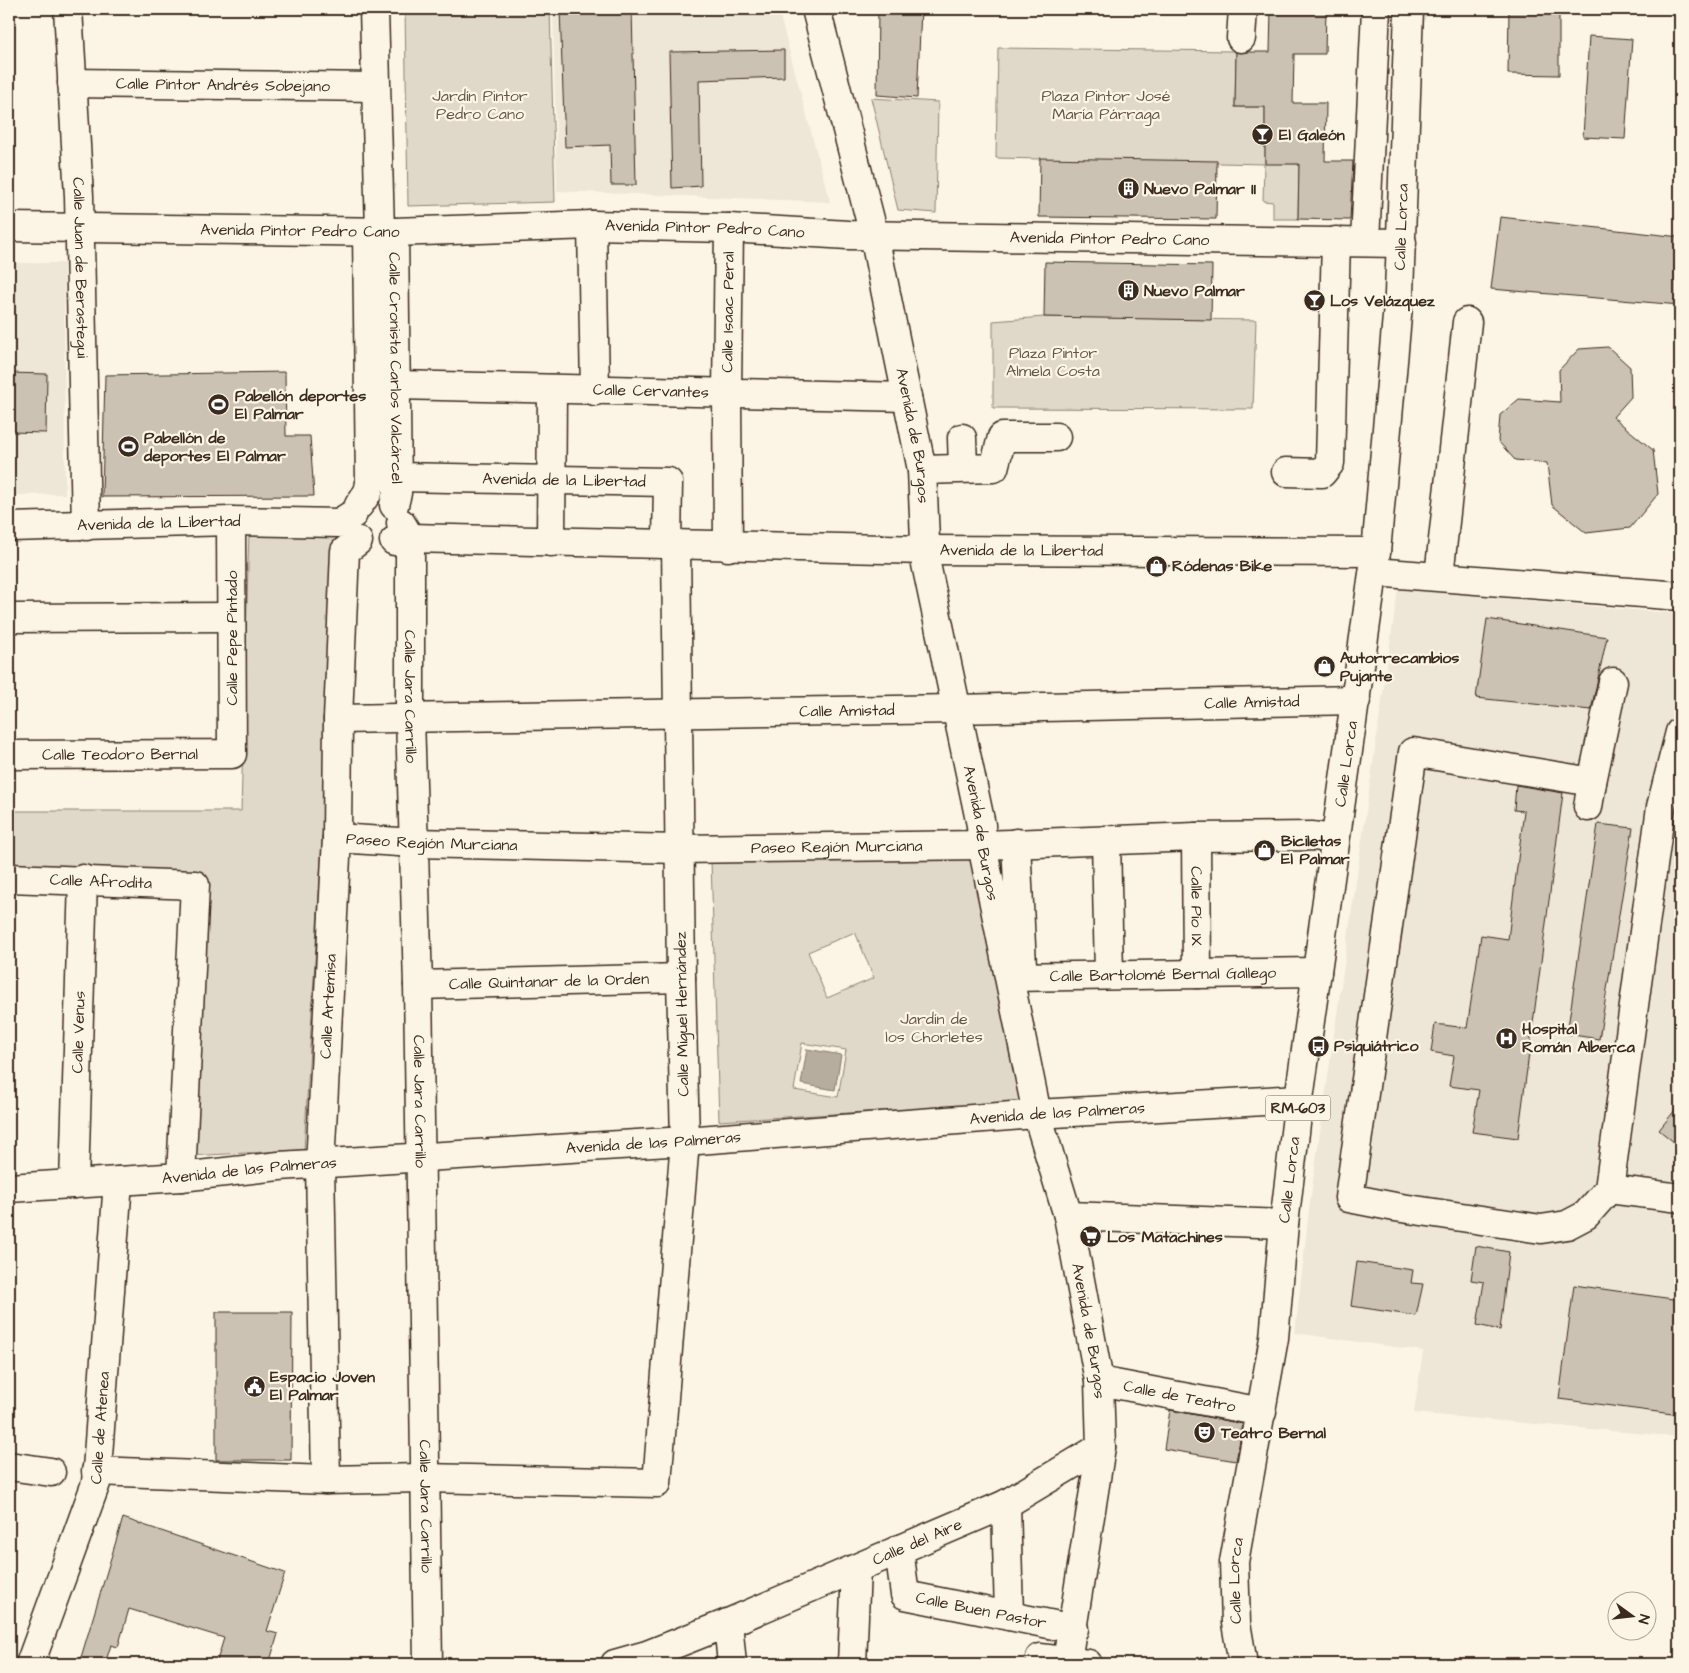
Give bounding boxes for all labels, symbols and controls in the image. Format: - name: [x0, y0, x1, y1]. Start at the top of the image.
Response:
- street label: Calle Pintor Andrés Sobejano: [116, 73, 330, 97]
- park label: Jardín Pintor Pedro Cano: [432, 85, 528, 125]
- park label: Plaza Pintor José María Párraga: [1042, 85, 1171, 126]
- bar icon: El Galeón: [1251, 123, 1275, 147]
- place label: El Galeón: [1279, 124, 1345, 146]
- street label: Calle Juan de Berastegui: [67, 177, 93, 359]
- building icon: Nuevo Palmar II: [1116, 177, 1140, 201]
- place label: Nuevo Palmar II: [1144, 178, 1256, 200]
- street label: Calle Lorca: [1389, 183, 1414, 271]
- street label: Avenida Pintor Pedro Cano: [605, 214, 805, 243]
- street label: Avenida Pintor Pedro Cano: [200, 218, 400, 243]
- street label: Avenida Pintor Pedro Cano: [1010, 226, 1209, 251]
- street label: Calle Isaac Peral: [716, 251, 740, 373]
- street label: Calle Cronista Carlos Valcárcel: [383, 252, 408, 484]
- building icon: Nuevo Palmar: [1116, 279, 1140, 303]
- place label: Nuevo Palmar: [1144, 280, 1245, 302]
- bar icon: Los Velázquez: [1302, 289, 1326, 313]
- place label: Los Velázquez: [1330, 290, 1436, 312]
- park label: Plaza Pintor Almela Costa: [1006, 342, 1100, 382]
- street label: Avenida de Burgos: [890, 366, 934, 504]
- street label: Calle Cervantes: [593, 379, 709, 403]
- place label: Pabellón deportes El Palmar: [235, 385, 366, 425]
- sports icon: Pabellón deportes El Palmar: [207, 393, 231, 417]
- place label: Pabellón de deportes El Palmar: [143, 427, 286, 467]
- sports icon: Pabellón de deportes El Palmar: [116, 435, 140, 459]
- street label: Avenida de la Libertad: [482, 468, 646, 493]
- street label: Avenida de la Libertad: [77, 510, 241, 536]
- street label: Avenida de la Libertad: [940, 539, 1103, 562]
- shop icon: Ródenas Bike: [1144, 554, 1168, 578]
- place label: Ródenas Bike: [1172, 555, 1272, 577]
- street label: Calle Pepe Pintado: [221, 571, 243, 705]
- street label: Calle Jara Carrillo: [399, 630, 422, 763]
- place label: Autorrecambios Pujante: [1340, 647, 1459, 687]
- shop icon: Autorrecambios Pujante: [1312, 655, 1336, 679]
- street label: Calle Amistad: [1204, 690, 1300, 714]
- street label: Calle Amistad: [799, 699, 895, 723]
- street label: Calle Lorca: [1329, 719, 1363, 808]
- street label: Calle Teodoro Bernal: [42, 743, 198, 766]
- street label: Avenida de Burgos: [958, 763, 1004, 903]
- street label: Paseo Región Murciana: [345, 828, 518, 856]
- place label: Biciletas El Palmar: [1281, 830, 1350, 870]
- street label: Paseo Región Murciana: [751, 835, 923, 859]
- shop icon: Biciletas El Palmar: [1253, 838, 1277, 862]
- street label: Calle Pío IX: [1185, 866, 1208, 946]
- street label: Calle Afrodita: [49, 869, 152, 894]
- street label: Calle Miguel Hernández: [670, 931, 695, 1097]
- street label: Calle Artemisa: [315, 953, 342, 1059]
- street label: Calle Bartolomé Bernal Gallego: [1050, 962, 1276, 987]
- street label: Calle Quintanar de la Orden: [449, 968, 649, 995]
- street label: Calle Venus: [66, 991, 91, 1074]
- park label: Jardín de los Chorletes: [885, 1008, 983, 1048]
- place label: Hospital Román Alberca: [1522, 1018, 1636, 1058]
- hospital icon: Hospital Román Alberca: [1494, 1026, 1518, 1050]
- bus stop icon: Psiquiátrico: [1306, 1034, 1330, 1058]
- street label: Calle Jara Carrillo: [408, 1035, 432, 1168]
- place label: Psiquiátrico: [1334, 1035, 1419, 1057]
- road number: RM-603: [1266, 1096, 1330, 1120]
- street label: Avenida de las Palmeras: [969, 1097, 1146, 1130]
- street label: Avenida de las Palmeras: [565, 1126, 742, 1159]
- street label: Calle Lorca: [1273, 1136, 1305, 1224]
- street label: Avenida de las Palmeras: [161, 1151, 337, 1189]
- supermarket icon: Los Matachines: [1079, 1225, 1103, 1249]
- place label: Los Matachines: [1107, 1226, 1223, 1248]
- street label: Avenida de Burgos: [1066, 1261, 1111, 1399]
- place label: Espacio Joven El Palmar: [270, 1366, 375, 1406]
- street label: Calle de Atenea: [85, 1371, 115, 1485]
- public building icon: Espacio Joven El Palmar: [242, 1374, 266, 1398]
- street label: Calle de Teatro: [1122, 1375, 1238, 1418]
- theatre icon: Teatro Bernal: [1193, 1421, 1217, 1445]
- place label: Teatro Bernal: [1220, 1422, 1326, 1444]
- street label: Calle Jara Carrillo: [414, 1440, 438, 1573]
- street label: Calle del Aire: [869, 1513, 966, 1571]
- street label: Calle Lorca: [1223, 1536, 1249, 1624]
- street label: Calle Buen Pastor: [914, 1586, 1049, 1634]
- north arrow: [1606, 1590, 1656, 1640]
- text: N: [1633, 1612, 1654, 1626]

